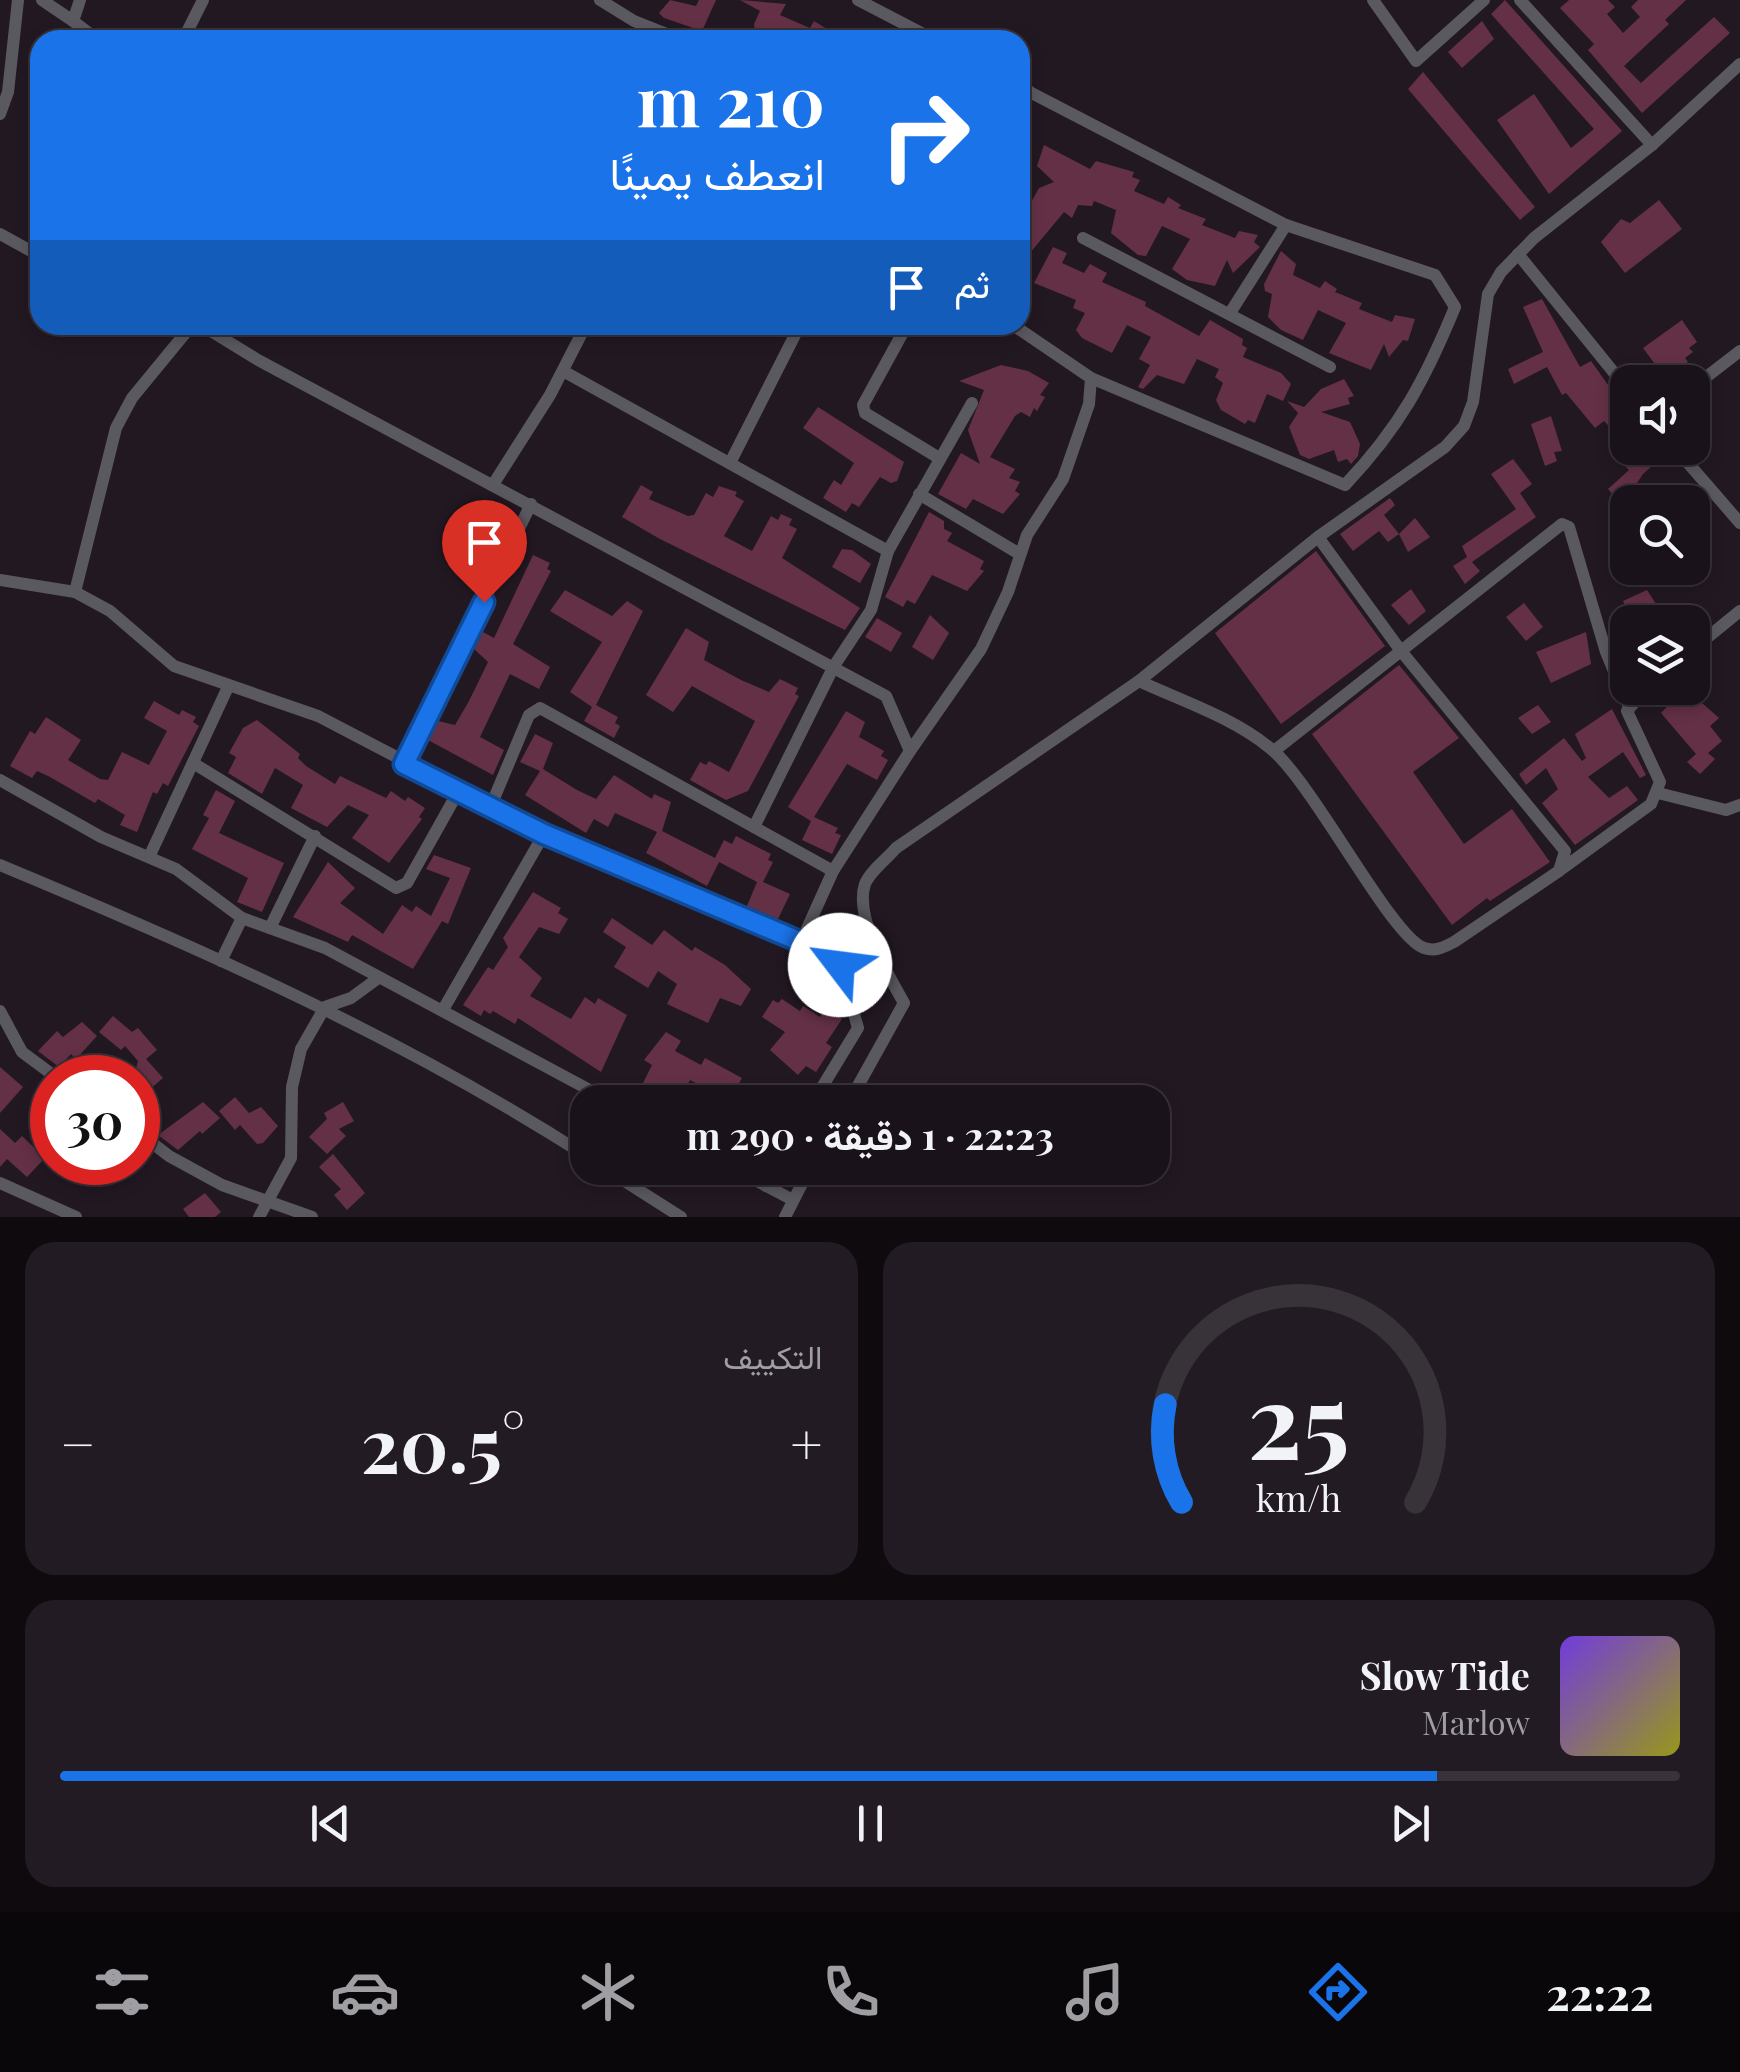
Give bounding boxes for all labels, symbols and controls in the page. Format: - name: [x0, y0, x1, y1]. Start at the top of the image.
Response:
- text: 210 m: [637, 51, 825, 145]
- icon: right: [860, 70, 990, 200]
- text: انعطف يمينًا: [610, 141, 825, 201]
- text: ثم: [954, 257, 990, 308]
- icon: arrive: [879, 260, 934, 315]
- map controls: [1610, 365, 1710, 705]
- button: sound: [1610, 365, 1710, 465]
- button: search: [1610, 485, 1710, 585]
- pin: [442, 500, 527, 603]
- icon: arrive: [457, 515, 512, 570]
- button: layers: [1610, 605, 1710, 705]
- position arrow: [788, 913, 892, 1017]
- speed limit sign: 30: [30, 1055, 160, 1185]
- text: 22:23 · 1 دقيقة · 290 m: [686, 1109, 1054, 1160]
- text: التكييف: [723, 1334, 823, 1377]
- text: 25: [1248, 1347, 1350, 1486]
- text: 20.5°: [361, 1392, 525, 1492]
- text: −: [60, 1405, 96, 1479]
- text: +: [790, 1405, 823, 1479]
- text: km/h: [1256, 1473, 1342, 1521]
- text: Slow Tide: [1360, 1649, 1530, 1700]
- text: Marlow: [1422, 1700, 1530, 1743]
- icon: previous: [303, 1796, 358, 1851]
- icon: pause: [843, 1796, 898, 1851]
- icon: next: [1383, 1796, 1438, 1851]
- icon: filters: [87, 1957, 157, 2027]
- icon: car: [330, 1957, 400, 2027]
- icon: climate: [573, 1957, 643, 2027]
- icon: phone: [816, 1957, 886, 2027]
- icon: music: [1060, 1957, 1130, 2027]
- icon: directions: [1303, 1957, 1373, 2027]
- text: 22:22: [1546, 1962, 1653, 2022]

